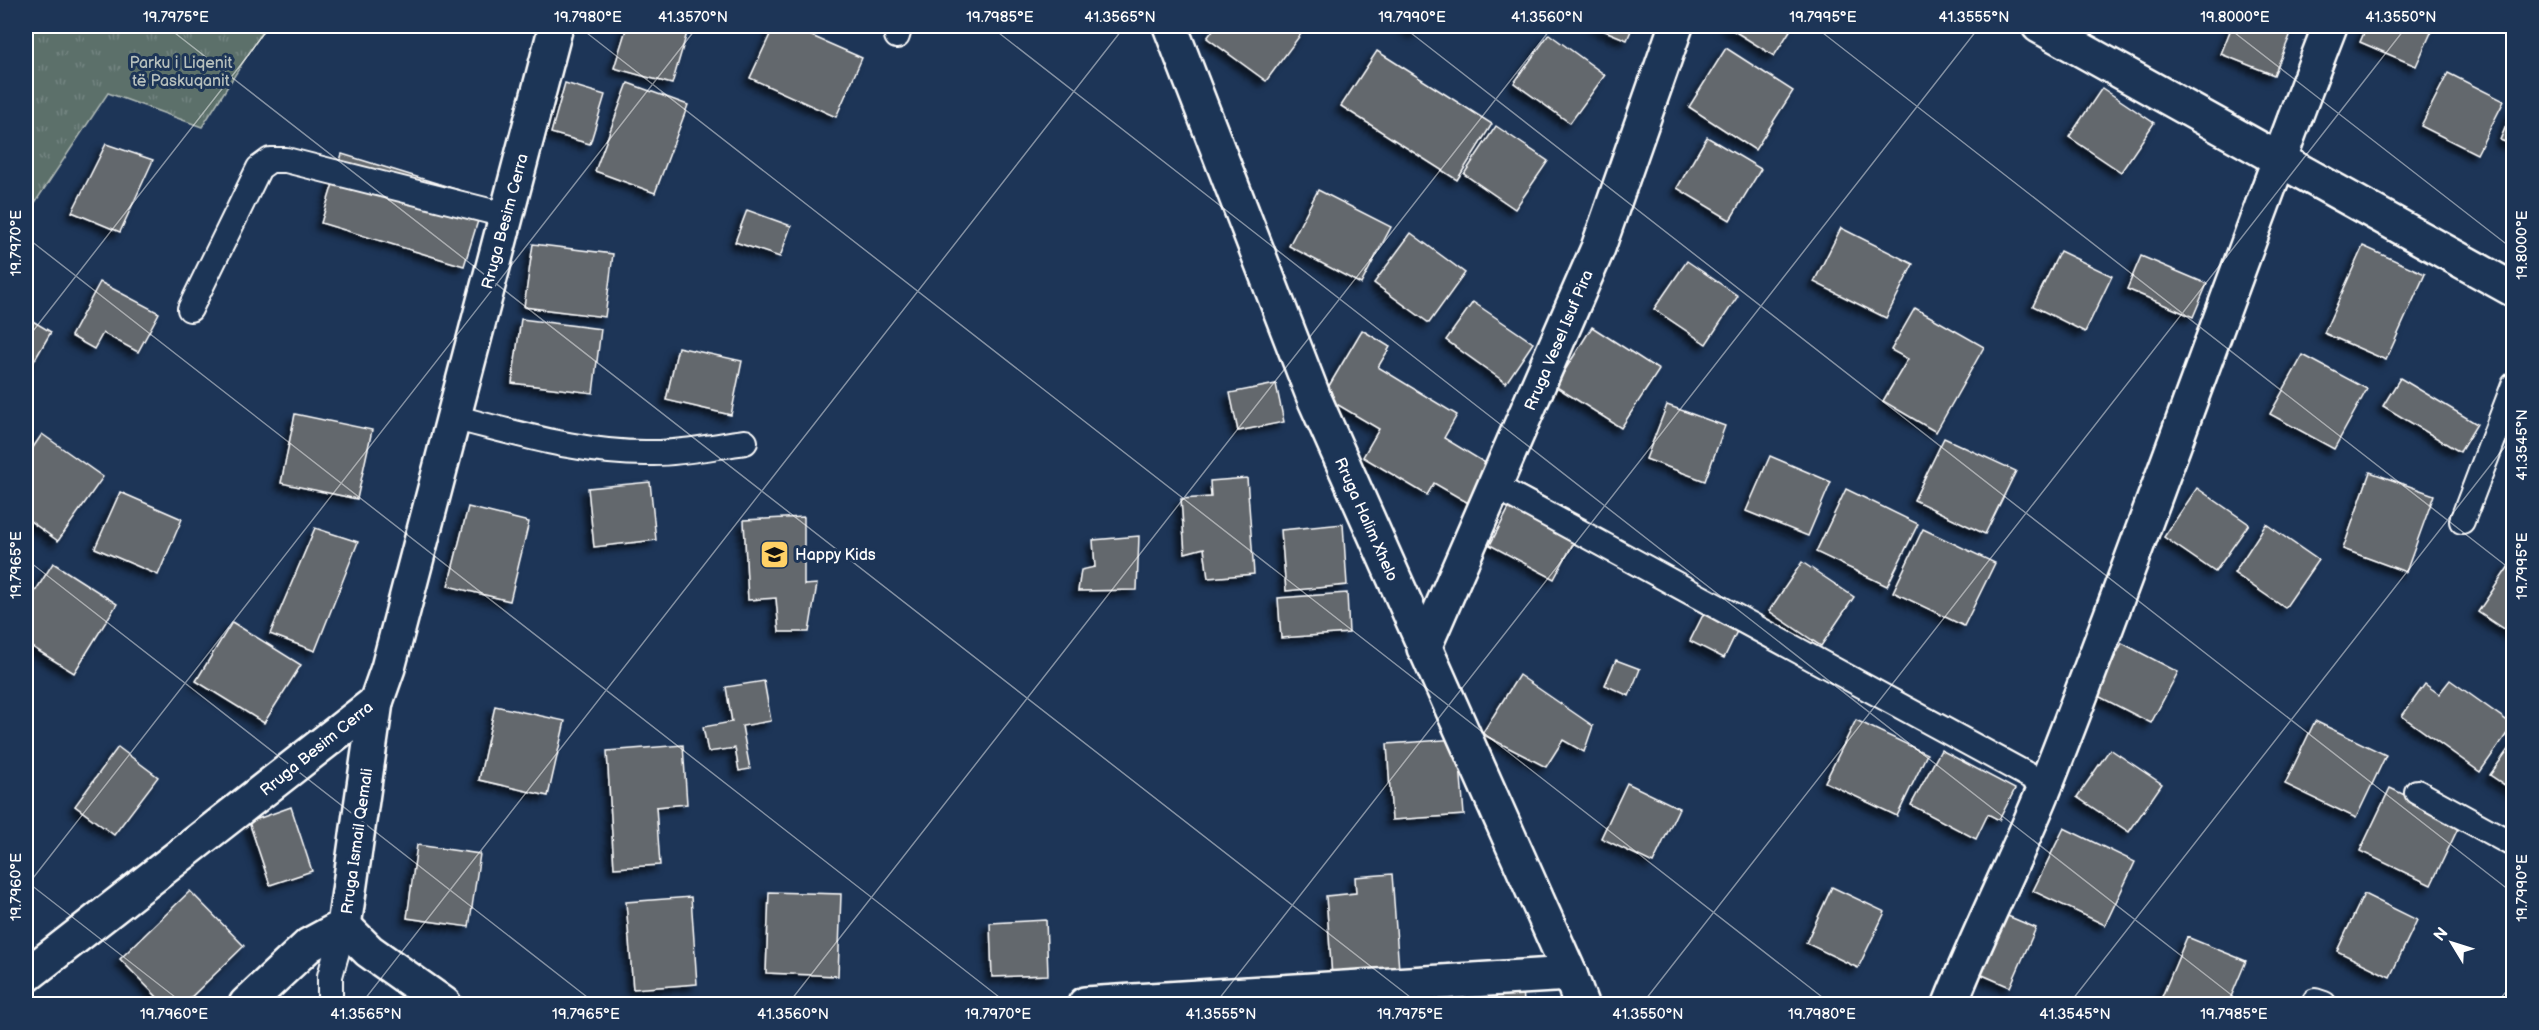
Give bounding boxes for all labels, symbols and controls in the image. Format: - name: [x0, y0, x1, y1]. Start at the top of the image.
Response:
- text: 19.7975°E: [143, 8, 209, 27]
- text: 19.7980°E: [554, 8, 622, 27]
- text: 41.3570°N: [658, 8, 728, 27]
- text: 19.7985°E: [966, 8, 1034, 27]
- text: 41.3565°N: [1084, 8, 1156, 27]
- text: 19.7990°E: [1378, 8, 1446, 27]
- text: 41.3560°N: [1511, 8, 1583, 27]
- text: 19.7995°E: [1789, 8, 1857, 27]
- text: 41.3555°N: [1939, 8, 2009, 27]
- text: 19.8000°E: [2200, 8, 2270, 27]
- text: 41.3550°N: [2365, 8, 2437, 27]
- park label: Parku i Liqenit të Paskuqanit: [130, 54, 232, 91]
- street label: Rruga Besim Cerra: [478, 152, 533, 291]
- text: 19.7970°E: [7, 210, 26, 276]
- text: 19.8000°E: [2513, 210, 2532, 280]
- street label: Rruga Vesel Isuf Pira: [1521, 267, 1598, 414]
- text: 41.3545°N: [2513, 409, 2532, 481]
- street label: Rruga Halim Xhelo: [1330, 455, 1401, 584]
- text: 19.7965°E: [7, 531, 26, 599]
- text: 19.7995°E: [2513, 532, 2532, 600]
- school or university icon: Happy Kids: [758, 538, 790, 570]
- place label: Happy Kids: [795, 546, 876, 565]
- street label: Rruga Besim Cerra: [257, 698, 377, 800]
- street label: Rruga Ismail Qemali: [338, 767, 377, 915]
- text: 19.7960°E: [7, 853, 26, 921]
- text: 19.7990°E: [2513, 854, 2532, 922]
- north arrow: [2422, 913, 2482, 973]
- text: N: [2430, 924, 2453, 945]
- text: 19.7960°E: [140, 1005, 208, 1024]
- text: 41.3565°N: [330, 1005, 402, 1024]
- text: 19.7965°E: [552, 1005, 620, 1024]
- text: 41.3560°N: [757, 1005, 829, 1024]
- text: 19.7970°E: [965, 1005, 1031, 1024]
- text: 41.3555°N: [1186, 1005, 1256, 1024]
- text: 19.7975°E: [1377, 1005, 1443, 1024]
- text: 41.3550°N: [1612, 1005, 1684, 1024]
- text: 19.7980°E: [1788, 1005, 1856, 1024]
- text: 41.3545°N: [2039, 1005, 2111, 1024]
- text: 19.7985°E: [2200, 1005, 2268, 1024]

